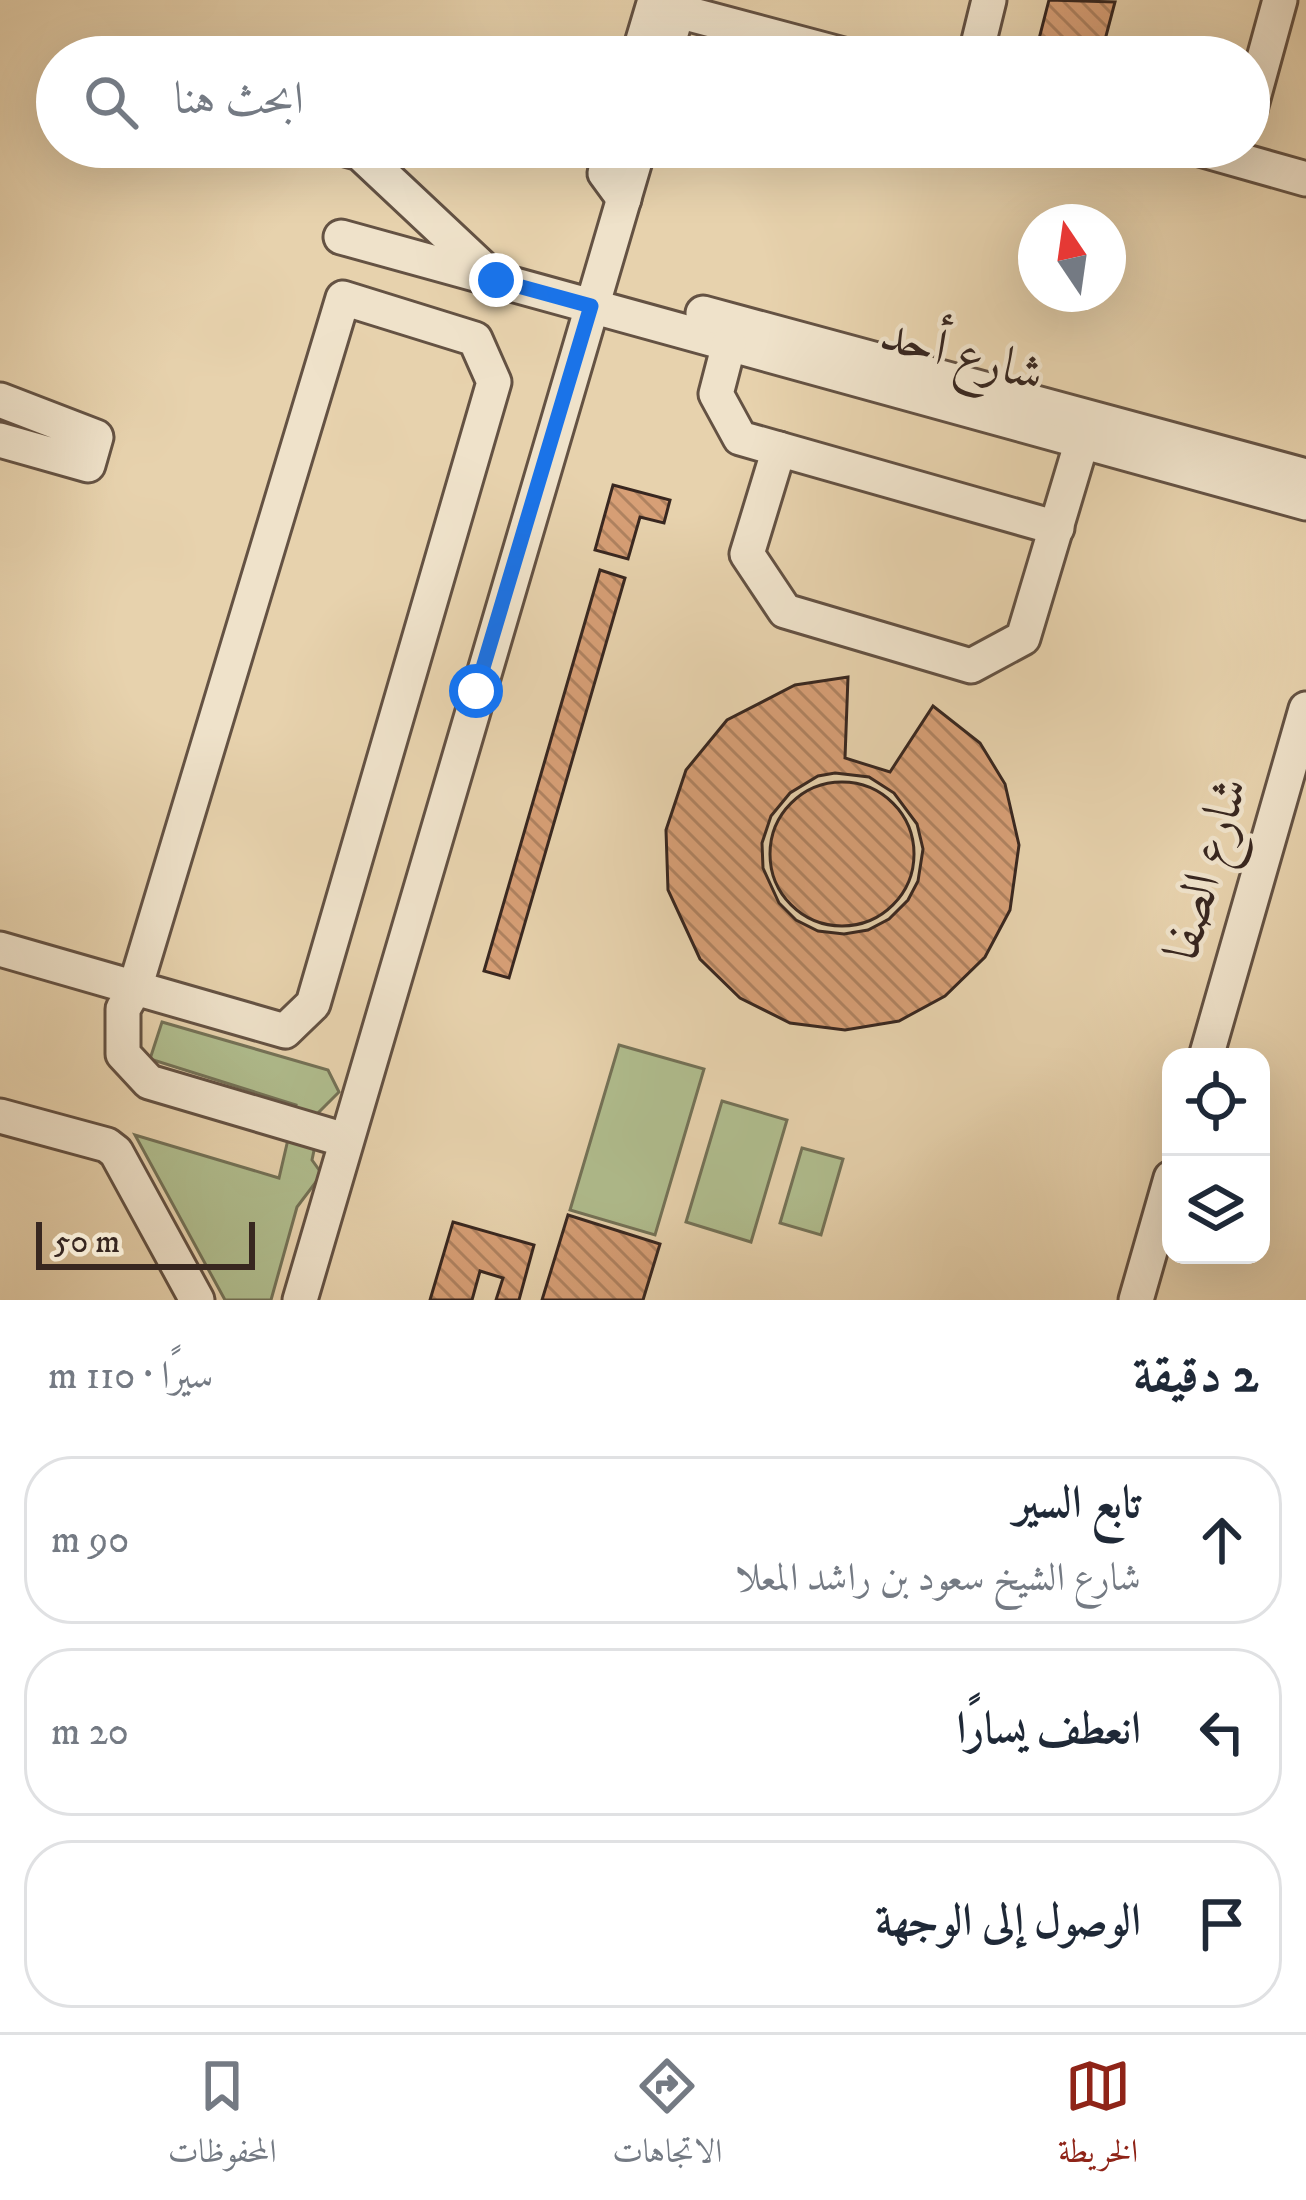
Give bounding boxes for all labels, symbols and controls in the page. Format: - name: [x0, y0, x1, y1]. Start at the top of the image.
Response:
- search box: [36, 36, 1270, 168]
- icon: search: [78, 69, 144, 135]
- text: ابحث هنا: [174, 72, 304, 128]
- north arrow: [1018, 204, 1126, 312]
- route end: [469, 253, 523, 307]
- street label: شارع أحد: [871, 298, 1052, 415]
- route start: [449, 664, 503, 718]
- street label: شارع الصفا: [1150, 770, 1271, 970]
- map controls: [1162, 1048, 1270, 1264]
- button: locate: [1162, 1048, 1270, 1156]
- button: layers: [1162, 1156, 1270, 1264]
- scale bar: [36, 1216, 255, 1269]
- text: 50 m: [54, 1222, 120, 1263]
- text: 2 دقيقة: [1133, 1344, 1258, 1408]
- text: سيرًا · 110 m: [48, 1352, 213, 1401]
- text: تابع السير: [1014, 1476, 1141, 1532]
- icon: ahead: [1189, 1507, 1255, 1573]
- text: 90 m: [51, 1516, 129, 1565]
- text: شارع الشيخ سعود بن راشد المعلا: [735, 1554, 1141, 1603]
- icon: left: [1189, 1699, 1255, 1765]
- text: انعطف يسارًا: [957, 1702, 1141, 1758]
- text: 20 m: [51, 1708, 129, 1757]
- icon: arrive: [1189, 1891, 1255, 1957]
- text: الوصول إلى الوجهة: [875, 1894, 1141, 1950]
- tab: المحفوظات: [168, 2053, 277, 2183]
- tab: الاتجاهات: [612, 2053, 722, 2183]
- tab: الخريطة: [1058, 2053, 1138, 2183]

